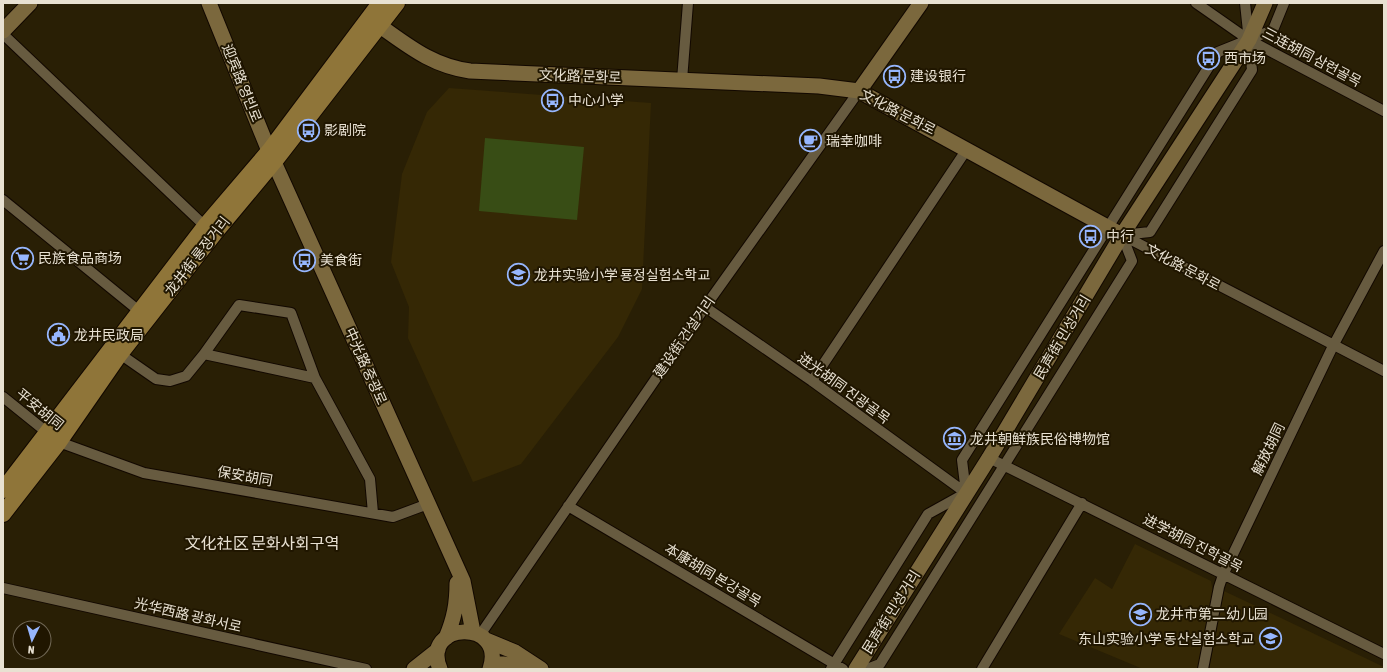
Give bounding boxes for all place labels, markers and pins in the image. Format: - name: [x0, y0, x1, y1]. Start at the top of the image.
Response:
- bus stop icon: 西市场: [1195, 45, 1221, 71]
- place label: 西市场: [1224, 50, 1266, 66]
- bus stop icon: 建设银行: [882, 63, 908, 89]
- place label: 建设银行: [910, 68, 966, 84]
- bus stop icon: 中心小学: [539, 87, 565, 113]
- place label: 中心小学: [568, 92, 624, 108]
- bus stop icon: 影剧院: [296, 117, 322, 143]
- place label: 影剧院: [324, 122, 366, 138]
- cafe icon: 瑞幸咖啡: [798, 128, 824, 154]
- place label: 瑞幸咖啡: [826, 133, 882, 149]
- bus stop icon: 中行: [1077, 223, 1103, 249]
- place label: 中行: [1106, 228, 1134, 244]
- supermarket icon: 民族食品商场: [9, 245, 35, 271]
- bus stop icon: 美食街: [291, 247, 317, 273]
- place label: 民族食品商场: [38, 250, 122, 266]
- place label: 美食街: [320, 252, 362, 268]
- school or university icon: 龙井实验小学 룡정실험소학교: [506, 262, 532, 288]
- place label: 龙井实验小学 룡정실험소학교: [534, 267, 710, 283]
- public building icon: 龙井民政局: [45, 322, 71, 348]
- place label: 龙井民政局: [74, 327, 144, 343]
- museum icon: 龙井朝鲜族民俗博物馆: [942, 426, 968, 452]
- place label: 龙井朝鲜族民俗博物馆: [970, 431, 1110, 447]
- school or university icon: 龙井市第二幼儿园: [1127, 601, 1153, 627]
- place label: 龙井市第二幼儿园: [1156, 606, 1268, 622]
- school or university icon: 东山实验小学 동산실험소학교: [1257, 626, 1283, 652]
- place label: 东山实验小学 동산실험소학교: [1078, 631, 1254, 647]

